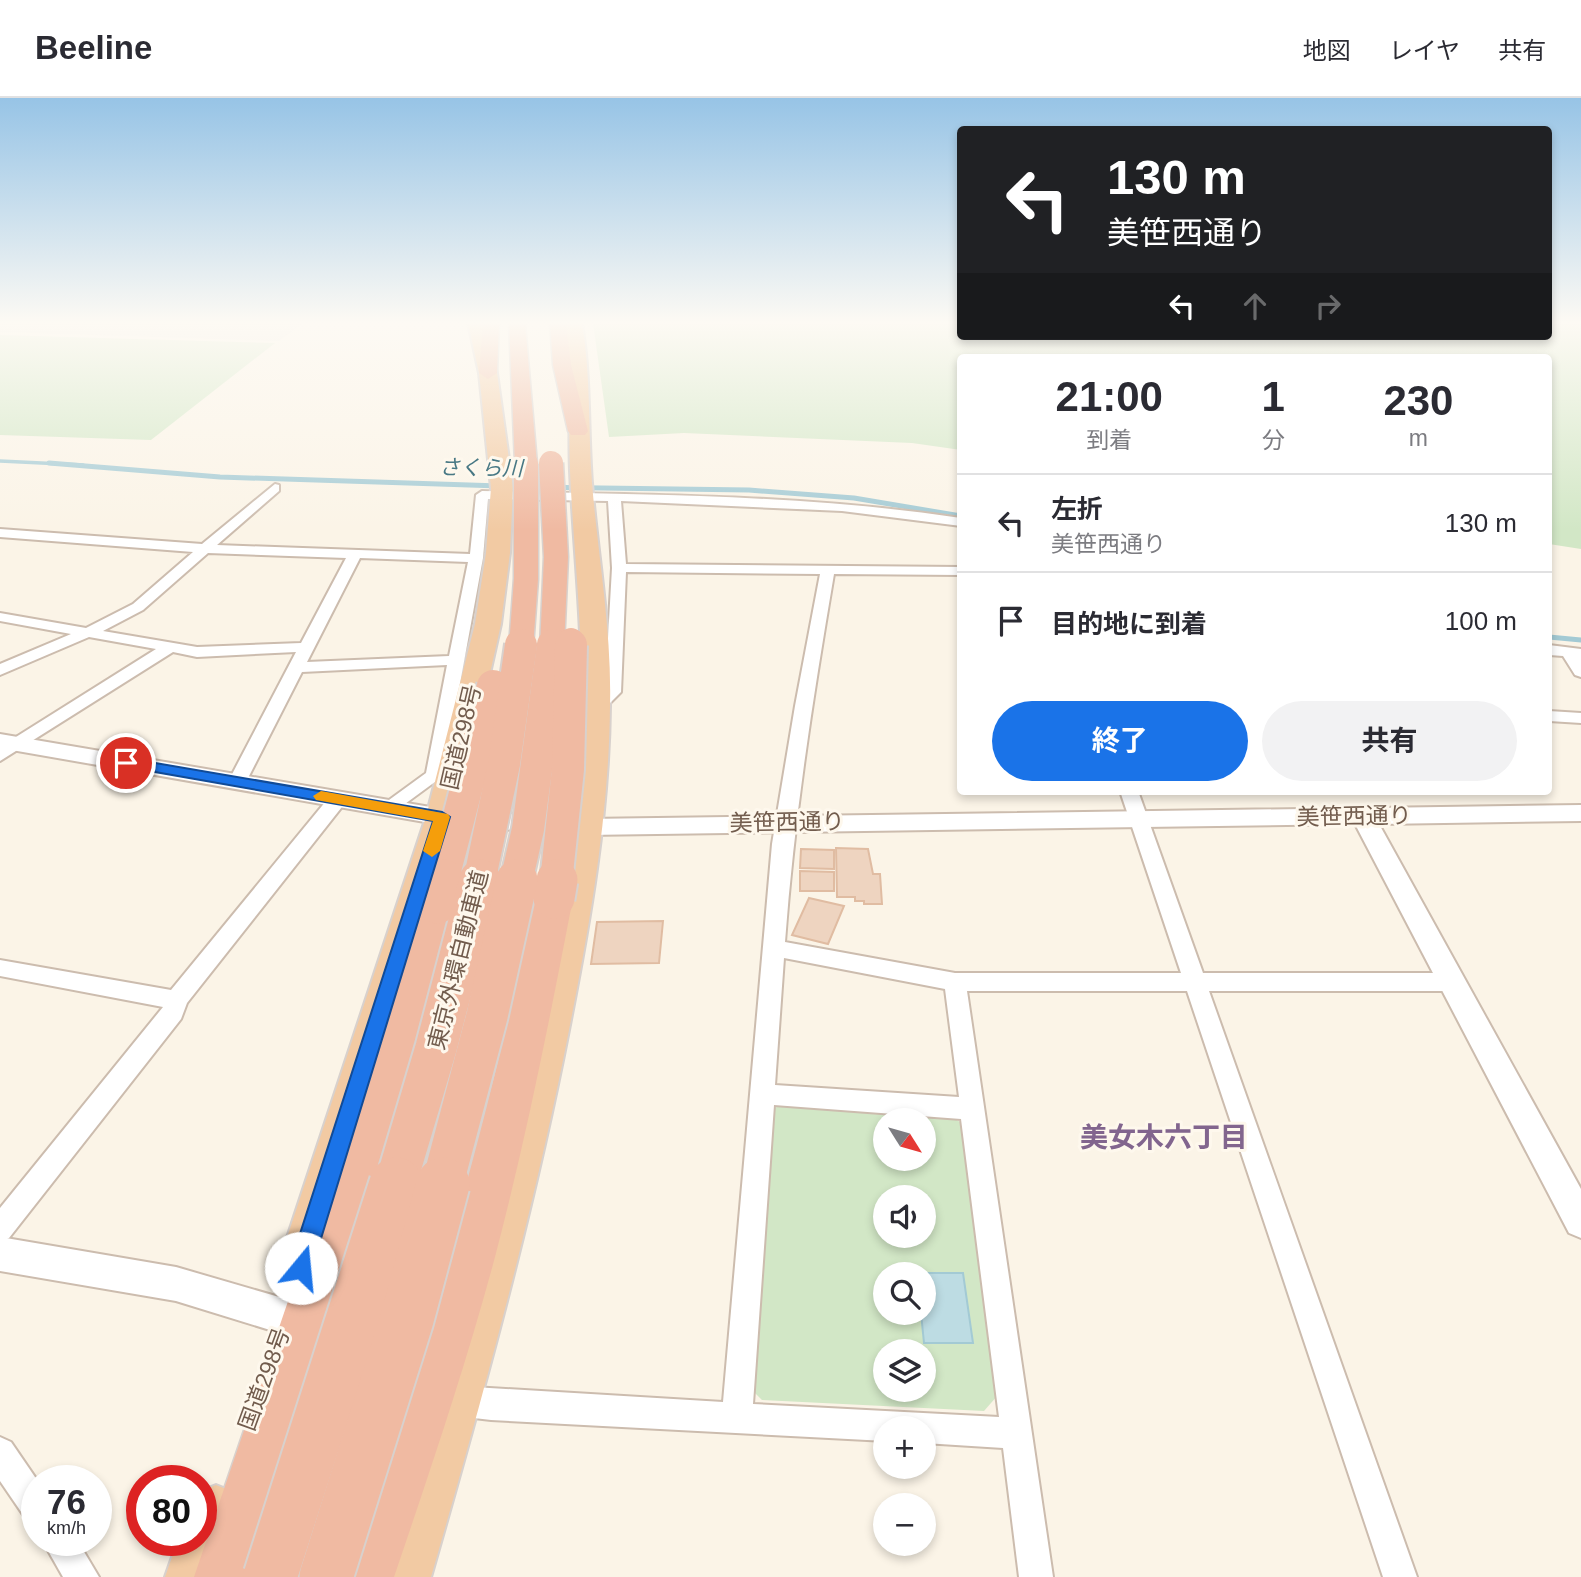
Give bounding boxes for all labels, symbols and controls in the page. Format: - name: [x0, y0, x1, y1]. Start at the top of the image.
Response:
- text: Beeline: [35, 29, 152, 66]
- text: 地図: [1303, 37, 1351, 64]
- text: レイヤ: [1389, 37, 1460, 64]
- text: 共有: [1498, 37, 1546, 64]
- text: 130 m: [1107, 150, 1246, 204]
- icon: left: [992, 154, 1083, 245]
- text: 美笹西通り: [1107, 215, 1267, 251]
- icon: left: [1163, 287, 1201, 325]
- icon: ahead: [1236, 287, 1274, 325]
- icon: right: [1309, 287, 1347, 325]
- text: 21:00: [1056, 373, 1163, 420]
- text: 1: [1261, 373, 1285, 420]
- text: 230: [1383, 377, 1453, 424]
- text: m: [1409, 425, 1428, 451]
- text: 到着: [1086, 427, 1132, 453]
- text: 分: [1262, 427, 1285, 453]
- water label: さくら川: [439, 455, 525, 480]
- text: 左折: [1051, 494, 1103, 524]
- icon: left: [992, 504, 1030, 542]
- text: 130 m: [1445, 508, 1517, 538]
- text: 美笹西通り: [1051, 531, 1166, 557]
- icon: arrive: [992, 602, 1030, 640]
- text: 100 m: [1445, 606, 1517, 636]
- text: 目的地に到着: [1051, 609, 1207, 639]
- street label: 国道298号: [436, 682, 486, 792]
- button: 終了: [992, 701, 1248, 781]
- button: 共有: [1262, 701, 1517, 781]
- pin: [96, 733, 156, 793]
- icon: arrive: [107, 744, 145, 782]
- street label: 美笹西通り: [1296, 802, 1412, 830]
- street label: 美笹西通り: [729, 808, 845, 836]
- street label: 東京外環自動車道: [423, 868, 493, 1052]
- north arrow: [873, 1108, 936, 1171]
- map controls: [873, 1108, 936, 1556]
- district label: 美女木六丁目: [1080, 1122, 1248, 1153]
- button: sound: [873, 1185, 936, 1248]
- position arrow: [264, 1231, 338, 1305]
- button: search: [873, 1262, 936, 1325]
- street label: 国道298号: [233, 1324, 295, 1434]
- button: layers: [873, 1339, 936, 1402]
- button: +: [873, 1416, 936, 1479]
- speed limit sign: 80: [126, 1465, 217, 1556]
- text: 76: [47, 1482, 86, 1521]
- button: −: [873, 1493, 936, 1556]
- text: km/h: [47, 1518, 86, 1538]

